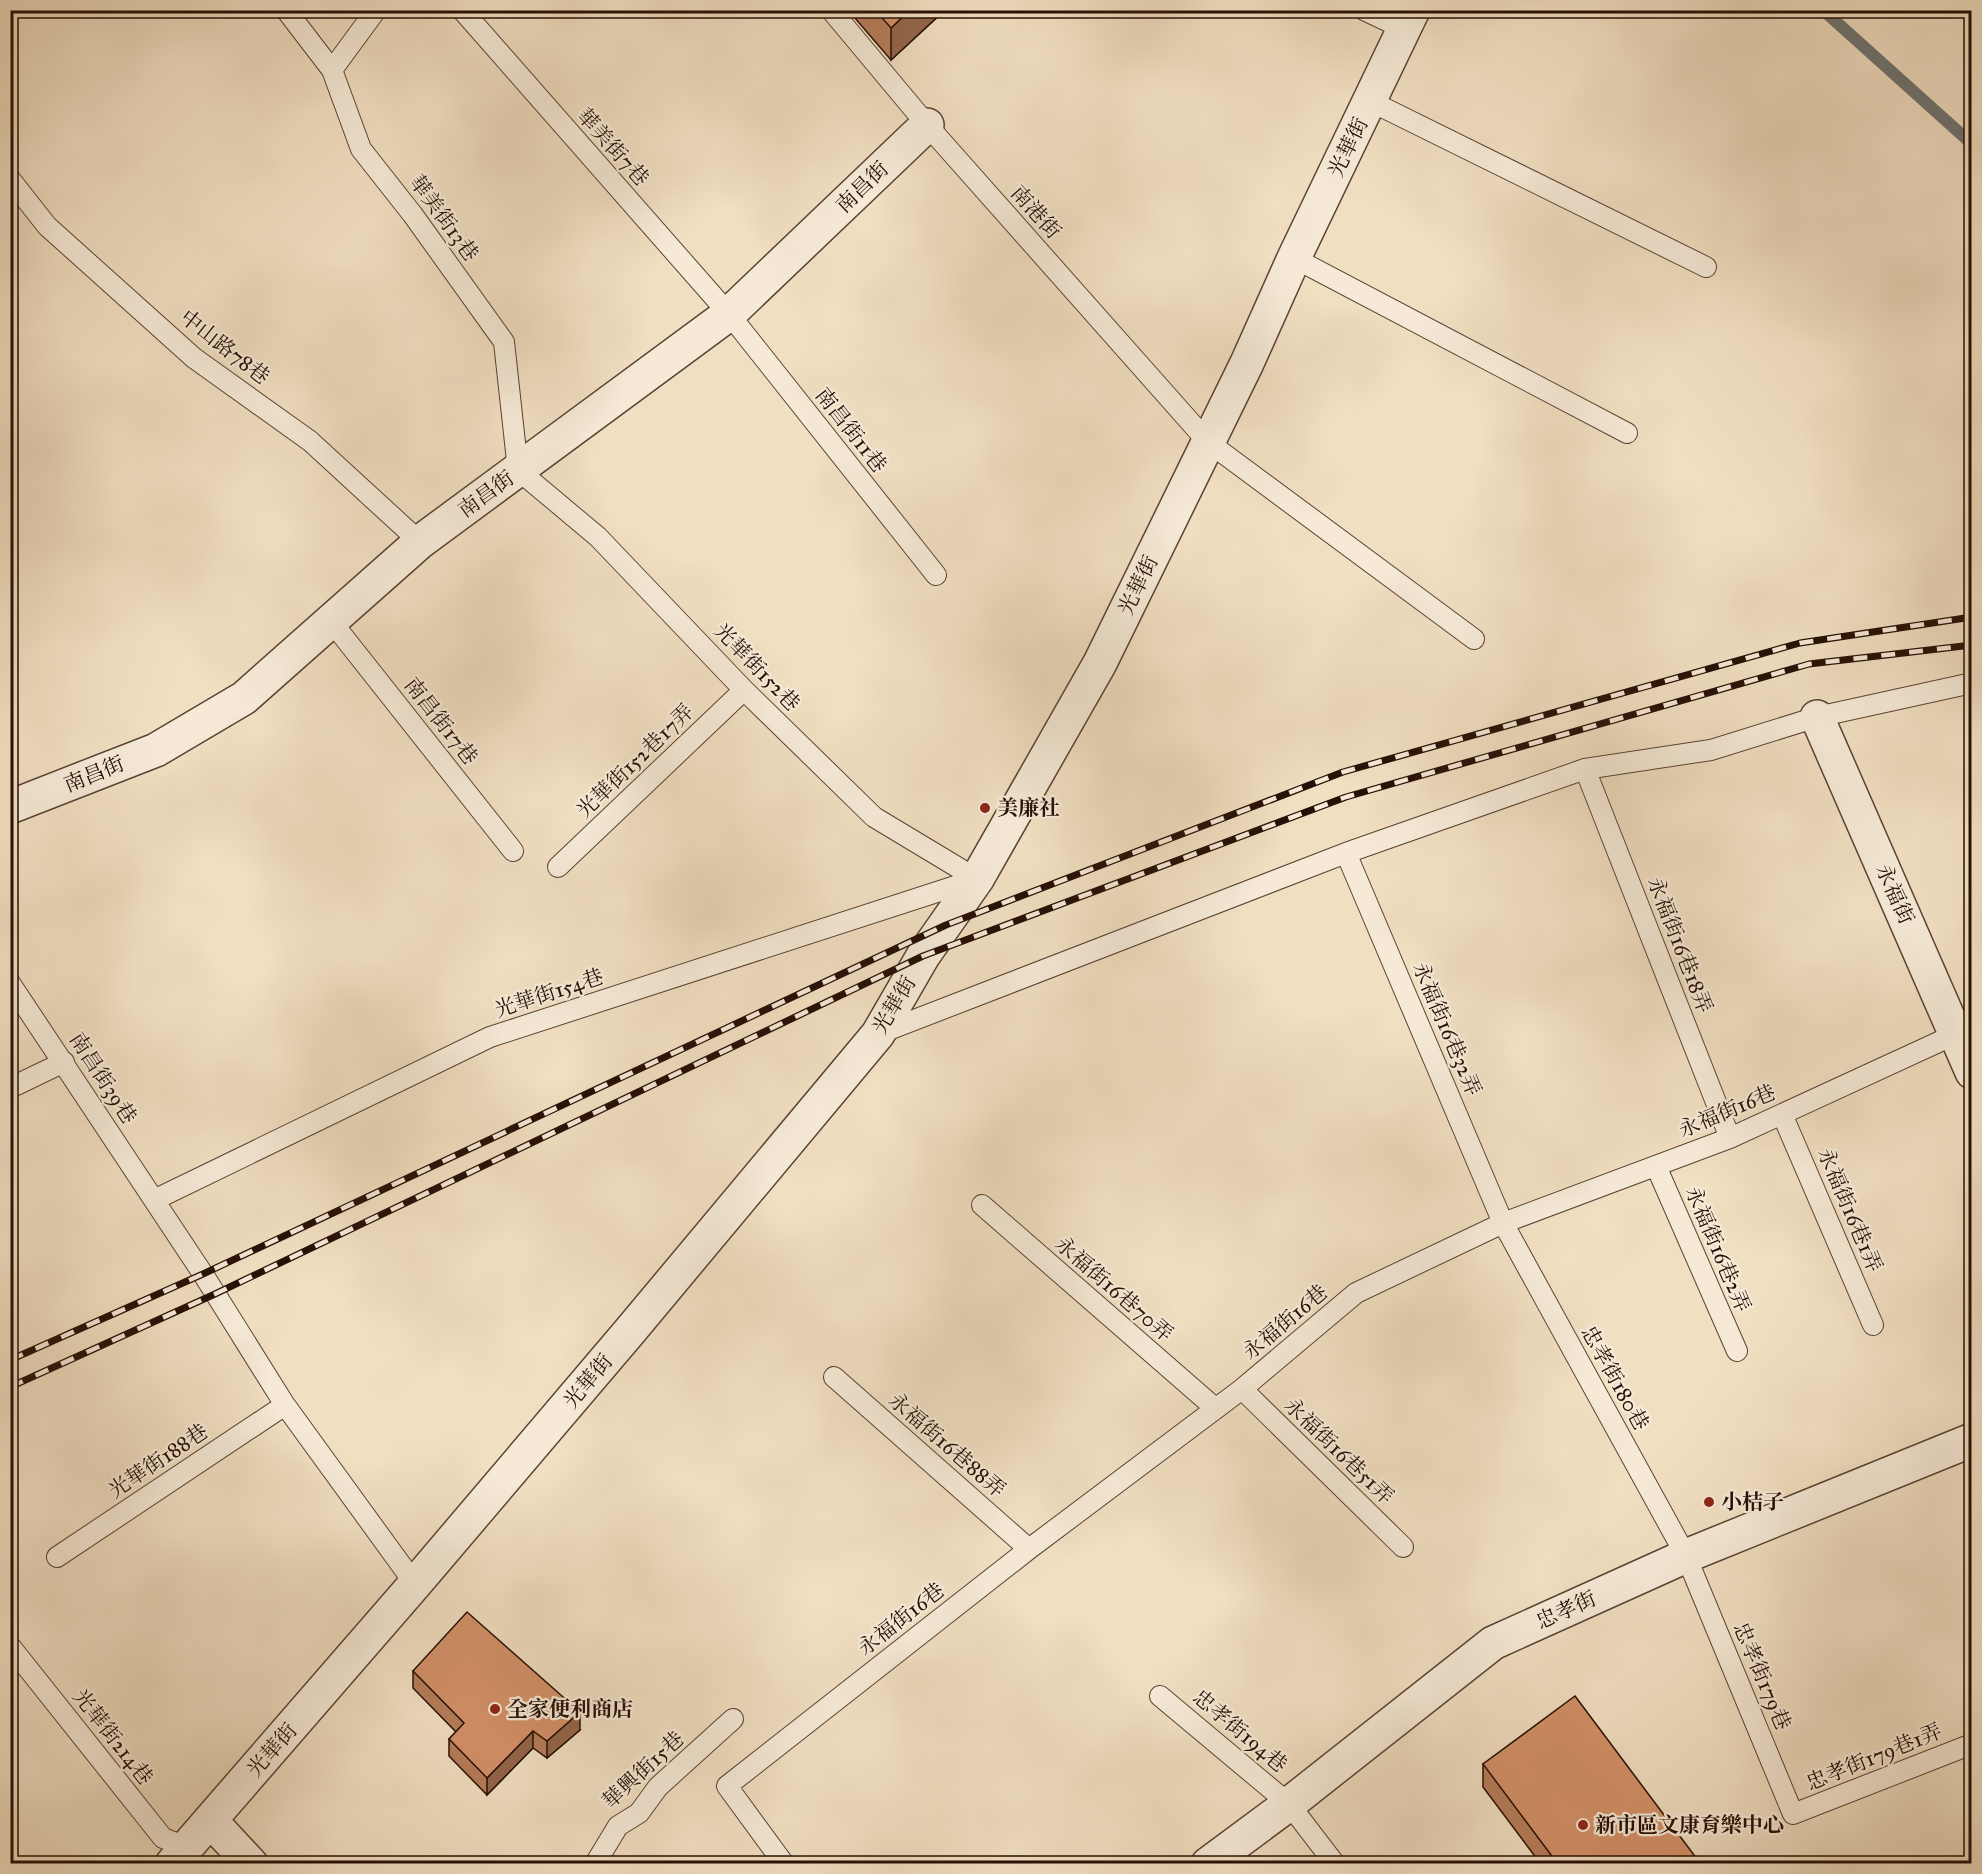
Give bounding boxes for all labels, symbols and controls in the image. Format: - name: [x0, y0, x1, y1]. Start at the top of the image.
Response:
- street label: 華美街7巷: [571, 103, 655, 191]
- street label: 光華街: [1323, 113, 1373, 181]
- street label: 南昌街: [830, 156, 894, 218]
- street label: 華美街13巷: [404, 170, 484, 266]
- street label: 南港街: [1005, 180, 1067, 244]
- street label: 中山路78巷: [175, 304, 275, 390]
- street label: 南昌街11巷: [810, 382, 892, 478]
- street label: 南昌街: [453, 465, 519, 523]
- street label: 光華街: [1113, 551, 1163, 619]
- street label: 光華街152巷: [709, 618, 805, 716]
- street label: 南昌街17巷: [399, 672, 483, 770]
- street label: 光華街152巷17弄: [571, 699, 699, 823]
- street label: 南昌街: [60, 750, 128, 798]
- place label: 美廉社: [997, 795, 1060, 821]
- marker: 美廉社: [978, 801, 992, 815]
- street label: 永福街: [1870, 860, 1920, 928]
- street label: 永福街16巷18弄: [1642, 873, 1718, 1017]
- street label: 永福街16巷32弄: [1407, 958, 1487, 1100]
- street label: 光華街154巷: [491, 963, 607, 1023]
- street label: 光華街: [867, 971, 921, 1039]
- street label: 南昌街39巷: [64, 1027, 142, 1129]
- street label: 永福街16巷: [1675, 1079, 1779, 1143]
- street label: 永福街16巷1弄: [1812, 1144, 1888, 1276]
- street label: 永福街16巷2弄: [1680, 1182, 1756, 1316]
- street label: 永福街16巷70弄: [1050, 1231, 1178, 1347]
- street label: 永福街16巷: [1237, 1279, 1333, 1365]
- street label: 忠孝街180巷: [1576, 1321, 1654, 1435]
- street label: 光華街: [558, 1349, 618, 1413]
- street label: 永福街16巷88弄: [883, 1387, 1011, 1503]
- street label: 永福街16巷51弄: [1279, 1392, 1399, 1510]
- street label: 光華街188巷: [103, 1418, 213, 1504]
- place label: 小桔子: [1721, 1489, 1784, 1515]
- marker: 小桔子: [1702, 1495, 1716, 1509]
- street label: 永福街16巷: [852, 1577, 950, 1661]
- street label: 忠孝街: [1532, 1585, 1600, 1635]
- street label: 忠孝街179巷: [1728, 1618, 1796, 1734]
- street label: 光華街214巷: [68, 1684, 158, 1790]
- street label: 忠孝街194巷: [1188, 1684, 1292, 1778]
- place label: 全家便利商店: [507, 1696, 633, 1722]
- marker: 全家便利商店: [488, 1702, 502, 1716]
- street label: 光華街: [242, 1718, 302, 1782]
- street label: 忠孝街179巷1弄: [1802, 1718, 1946, 1796]
- street label: 華興街15巷: [597, 1726, 689, 1814]
- place label: 新市區文康育樂中心: [1595, 1812, 1784, 1838]
- marker: 新市區文康育樂中心: [1576, 1818, 1590, 1832]

